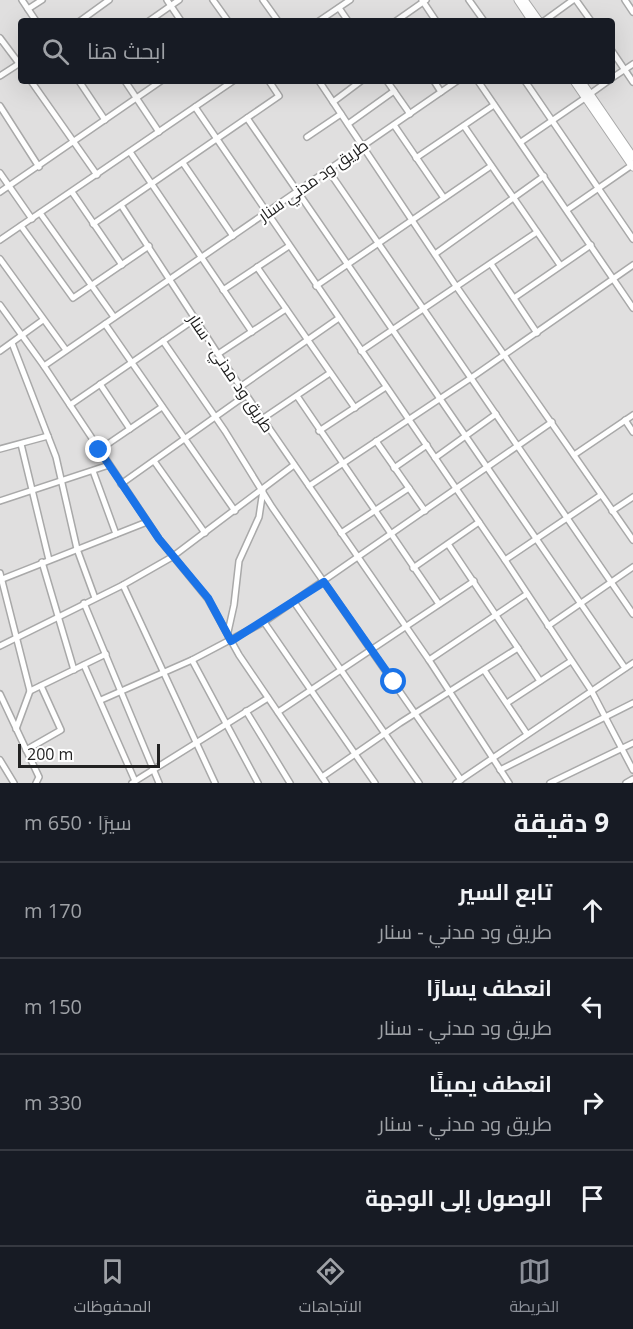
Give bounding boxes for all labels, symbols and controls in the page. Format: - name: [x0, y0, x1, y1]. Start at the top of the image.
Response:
- search box: [18, 18, 615, 84]
- icon: search: [39, 35, 72, 68]
- text: ابحث هنا: [87, 35, 166, 65]
- street label: طريق ود مدني سنار: [253, 134, 374, 229]
- street label: طريق ود مدني - سنار: [180, 308, 279, 438]
- route end: [85, 436, 111, 462]
- route start: [380, 668, 406, 694]
- scale bar: [18, 741, 160, 768]
- text: 200 m: [27, 743, 73, 765]
- text: 9 دقيقة: [514, 804, 609, 840]
- text: سيرًا · 650 m: [24, 809, 131, 836]
- text: تابع السير: [459, 876, 552, 906]
- icon: ahead: [576, 894, 609, 927]
- text: 170 m: [24, 897, 82, 924]
- text: طريق ود مدني - سنار: [378, 918, 552, 945]
- text: انعطف يسارًا: [426, 972, 552, 1002]
- icon: left: [576, 990, 609, 1023]
- text: 150 m: [24, 993, 82, 1020]
- text: طريق ود مدني - سنار: [378, 1014, 552, 1041]
- text: انعطف يمينًا: [429, 1068, 552, 1098]
- icon: right: [576, 1086, 609, 1119]
- text: 330 m: [24, 1089, 82, 1116]
- text: طريق ود مدني - سنار: [378, 1110, 552, 1137]
- text: الوصول إلى الوجهة: [365, 1182, 552, 1212]
- icon: arrive: [576, 1182, 609, 1215]
- tab: المحفوظات: [74, 1255, 152, 1321]
- tab: الاتجاهات: [299, 1255, 362, 1321]
- tab: الخريطة: [509, 1255, 559, 1321]

